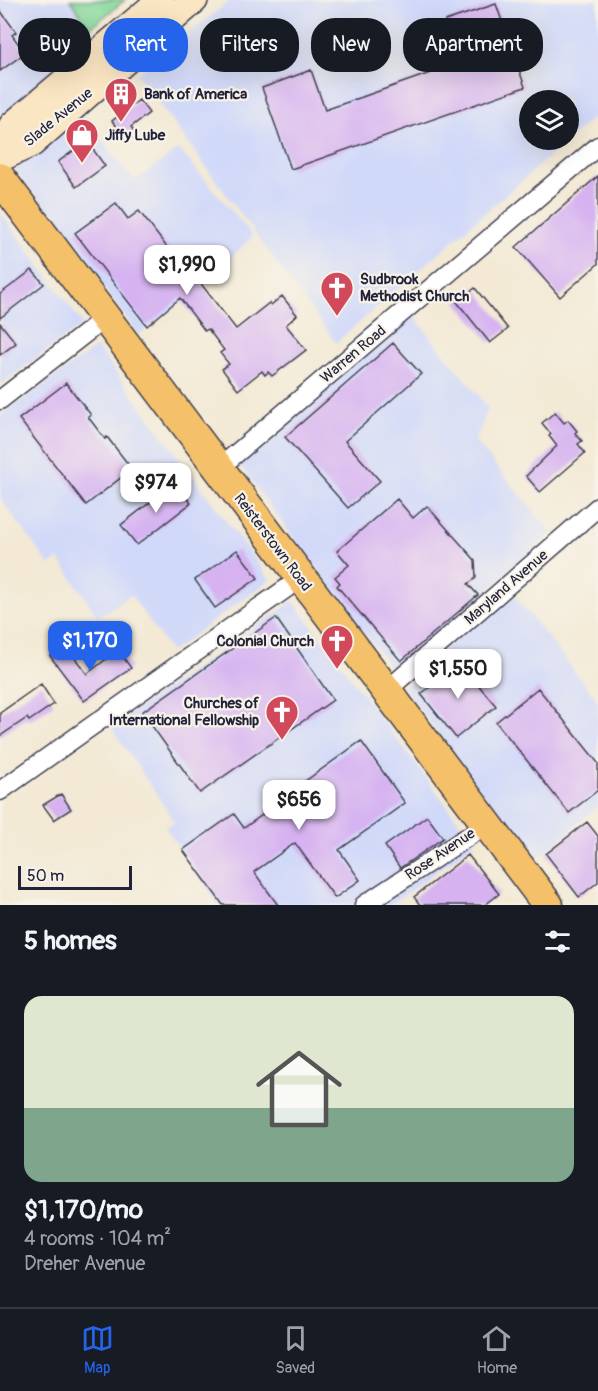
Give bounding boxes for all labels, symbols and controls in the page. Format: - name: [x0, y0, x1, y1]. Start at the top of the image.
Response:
- chip: Buy: [18, 18, 91, 72]
- chip: Rent: [103, 18, 188, 72]
- chip: Filters: [200, 18, 299, 72]
- chip: New: [311, 18, 391, 72]
- chip: Apartment: [403, 18, 543, 72]
- building icon: Bank of America: [103, 76, 139, 123]
- street label: Slade Avenue: [20, 83, 97, 151]
- place label: Bank of America: [144, 85, 247, 104]
- map controls: [519, 90, 579, 150]
- button: layers: [519, 90, 579, 150]
- shop icon: Jiffy Lube: [64, 117, 100, 164]
- place label: Jiffy Lube: [105, 126, 166, 145]
- pin: $1,990: [138, 245, 236, 296]
- text: $1,990: [158, 252, 216, 277]
- church icon: Sudbrook Methodist Church: [319, 270, 355, 317]
- place label: Sudbrook Methodist Church: [360, 270, 469, 306]
- street label: Warren Road: [317, 321, 390, 387]
- pin: $974: [120, 463, 192, 514]
- text: $974: [134, 470, 178, 495]
- street label: Reisterstown Road: [230, 490, 316, 595]
- street label: Maryland Avenue: [461, 545, 553, 629]
- pin: $1,170: [41, 621, 139, 672]
- church icon: Colonial Church: [319, 623, 355, 670]
- text: $1,170: [62, 628, 118, 653]
- place label: Colonial Church: [216, 632, 314, 651]
- pin: $1,550: [409, 649, 507, 700]
- text: $1,550: [428, 656, 488, 681]
- place label: Churches of International Fellowship: [109, 694, 260, 730]
- church icon: Churches of International Fellowship: [264, 694, 300, 741]
- pin: $656: [263, 780, 335, 831]
- text: $656: [277, 787, 321, 812]
- street label: Rose Avenue: [402, 824, 479, 885]
- scale bar: [18, 863, 132, 890]
- text: 50 m: [27, 866, 64, 886]
- text: 5 homes: [24, 925, 117, 957]
- icon: filters: [541, 925, 574, 958]
- icon: home: [245, 1035, 353, 1143]
- text: $1,170/mo: [24, 1194, 143, 1226]
- text: 4 rooms · 104 m²: [24, 1226, 171, 1251]
- text: Dreher Avenue: [24, 1251, 145, 1276]
- tab: Map: [81, 1322, 114, 1378]
- tab: Saved: [275, 1322, 315, 1378]
- tab: Home: [477, 1322, 517, 1378]

